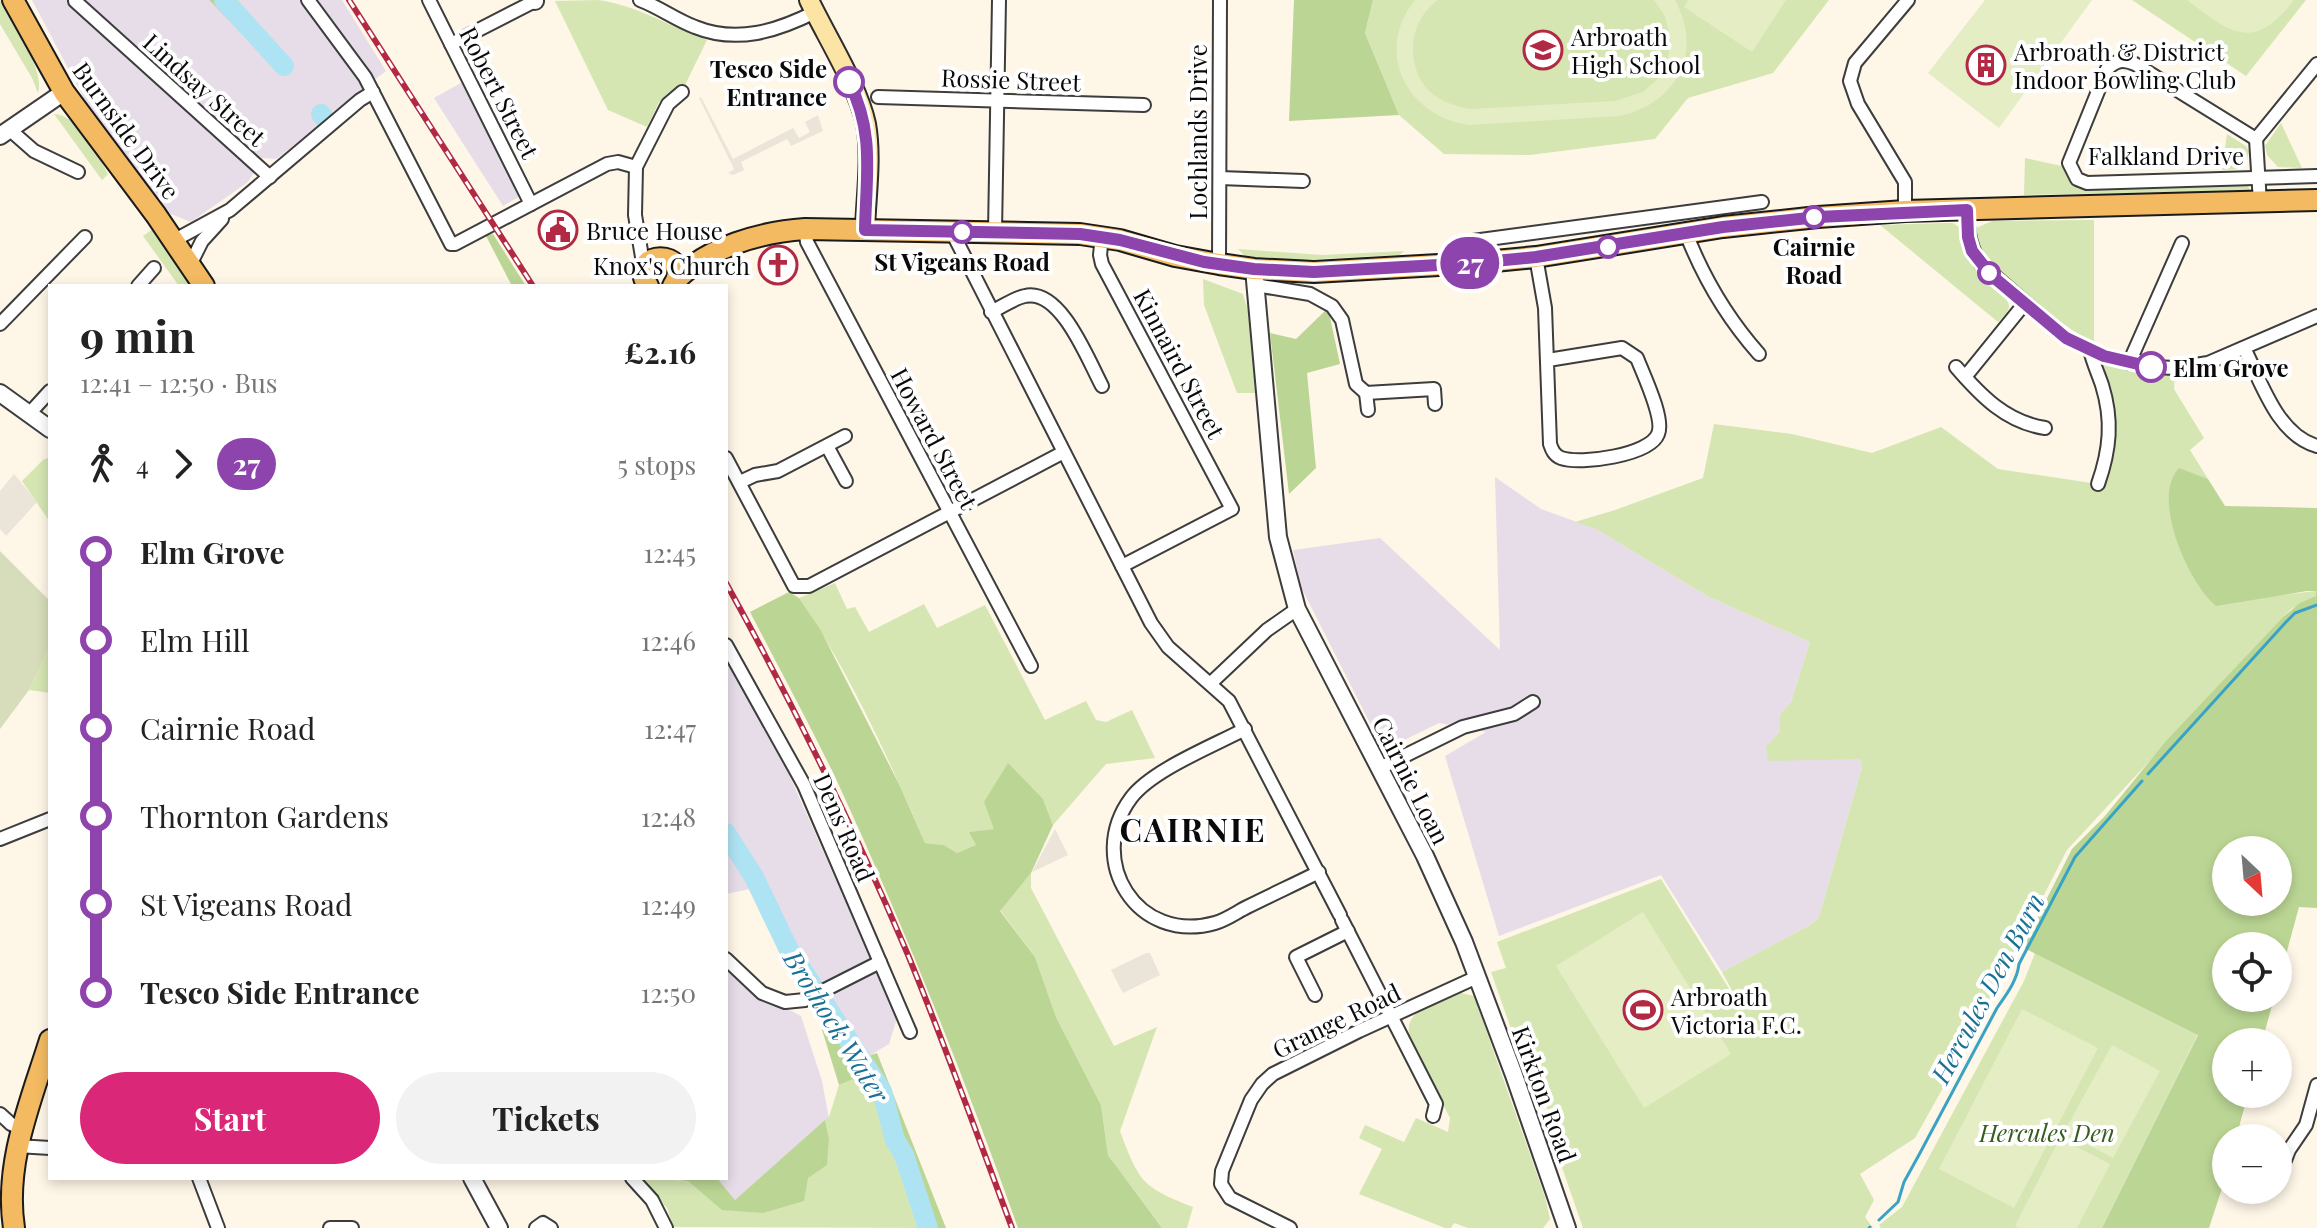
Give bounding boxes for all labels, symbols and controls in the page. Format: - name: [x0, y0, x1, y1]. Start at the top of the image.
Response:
- place label: Arbroath High School: [1570, 20, 1701, 80]
- street label: Robert Street: [453, 21, 547, 164]
- street label: Lindsay Street: [137, 26, 273, 153]
- school or university icon: Arbroath High School: [1522, 29, 1564, 71]
- place label: Arbroath & District Indoor Bowling Club: [2013, 35, 2236, 95]
- street label: Lochlands Drive: [1181, 44, 1213, 220]
- building icon: Arbroath & District Indoor Bowling Club: [1965, 44, 2007, 86]
- place label: Tesco Side Entrance: [710, 52, 827, 112]
- street label: Burnside Drive: [66, 55, 188, 205]
- street label: Rossie Street: [941, 61, 1082, 97]
- marker: Tesco Side Entrance: [834, 67, 864, 97]
- street label: Falkland Drive: [2088, 139, 2244, 171]
- marker: Cairnie Road: [1803, 206, 1825, 228]
- public building icon: Bruce House: [537, 209, 579, 251]
- place label: Bruce House: [586, 214, 723, 246]
- marker: St Vigeans Road: [951, 221, 973, 243]
- place label: Cairnie Road: [1773, 230, 1855, 290]
- unlabelled marker: [1597, 236, 1619, 258]
- line badge: 27: [1434, 237, 1506, 289]
- church icon: Knox's Church: [757, 244, 799, 286]
- text: 27: [1456, 244, 1484, 281]
- place label: St Vigeans Road: [874, 245, 1050, 277]
- place label: Knox's Church: [593, 249, 750, 281]
- unlabelled marker: [1978, 262, 2000, 284]
- street label: Kinnaird Street: [1127, 283, 1233, 444]
- text: 9 min: [80, 305, 195, 364]
- text: £2.16: [624, 332, 696, 372]
- place label: Elm Grove: [2173, 351, 2289, 383]
- marker: Elm Grove: [2136, 352, 2166, 382]
- street label: Howard Street: [884, 362, 986, 515]
- text: 12:41 – 12:50 · Bus: [80, 365, 277, 400]
- icon: walk: [80, 442, 124, 486]
- icon: forward: [161, 442, 205, 486]
- text: 27: [233, 445, 260, 482]
- text: 4: [136, 447, 149, 482]
- text: 5 stops: [617, 447, 696, 482]
- text: Elm Grove: [140, 532, 285, 572]
- text: 12:45: [643, 535, 696, 570]
- text: Elm Hill: [140, 620, 250, 660]
- text: 12:46: [641, 623, 696, 658]
- text: Cairnie Road: [140, 708, 315, 748]
- text: 12:47: [644, 711, 696, 746]
- street label: Cairnie Loan: [1366, 711, 1458, 849]
- street label: Dens Road: [807, 768, 883, 886]
- text: Thornton Gardens: [140, 796, 389, 836]
- text: 12:48: [641, 799, 696, 834]
- district label: CAIRNIE: [1120, 807, 1266, 850]
- north arrow: [2212, 836, 2292, 916]
- map controls: [2212, 836, 2292, 1204]
- text: St Vigeans Road: [140, 884, 352, 924]
- text: 12:49: [641, 887, 696, 922]
- water label: Hercules Den Burn: [1922, 887, 2052, 1090]
- button: locate: [2212, 932, 2292, 1012]
- water label: Brothock Water: [776, 943, 898, 1109]
- text: Tesco Side Entrance: [140, 972, 420, 1012]
- text: 12:50: [641, 975, 696, 1010]
- street label: Grange Road: [1267, 975, 1405, 1065]
- place label: Arbroath Victoria F.C.: [1670, 980, 1802, 1040]
- sports icon: Arbroath Victoria F.C.: [1622, 989, 1664, 1031]
- street label: Kirkton Road: [1506, 1021, 1584, 1167]
- button: +: [2212, 1028, 2292, 1108]
- button: Start: [80, 1072, 380, 1164]
- button: Tickets: [396, 1072, 696, 1164]
- park label: Hercules Den: [1978, 1116, 2115, 1148]
- button: −: [2212, 1124, 2292, 1204]

